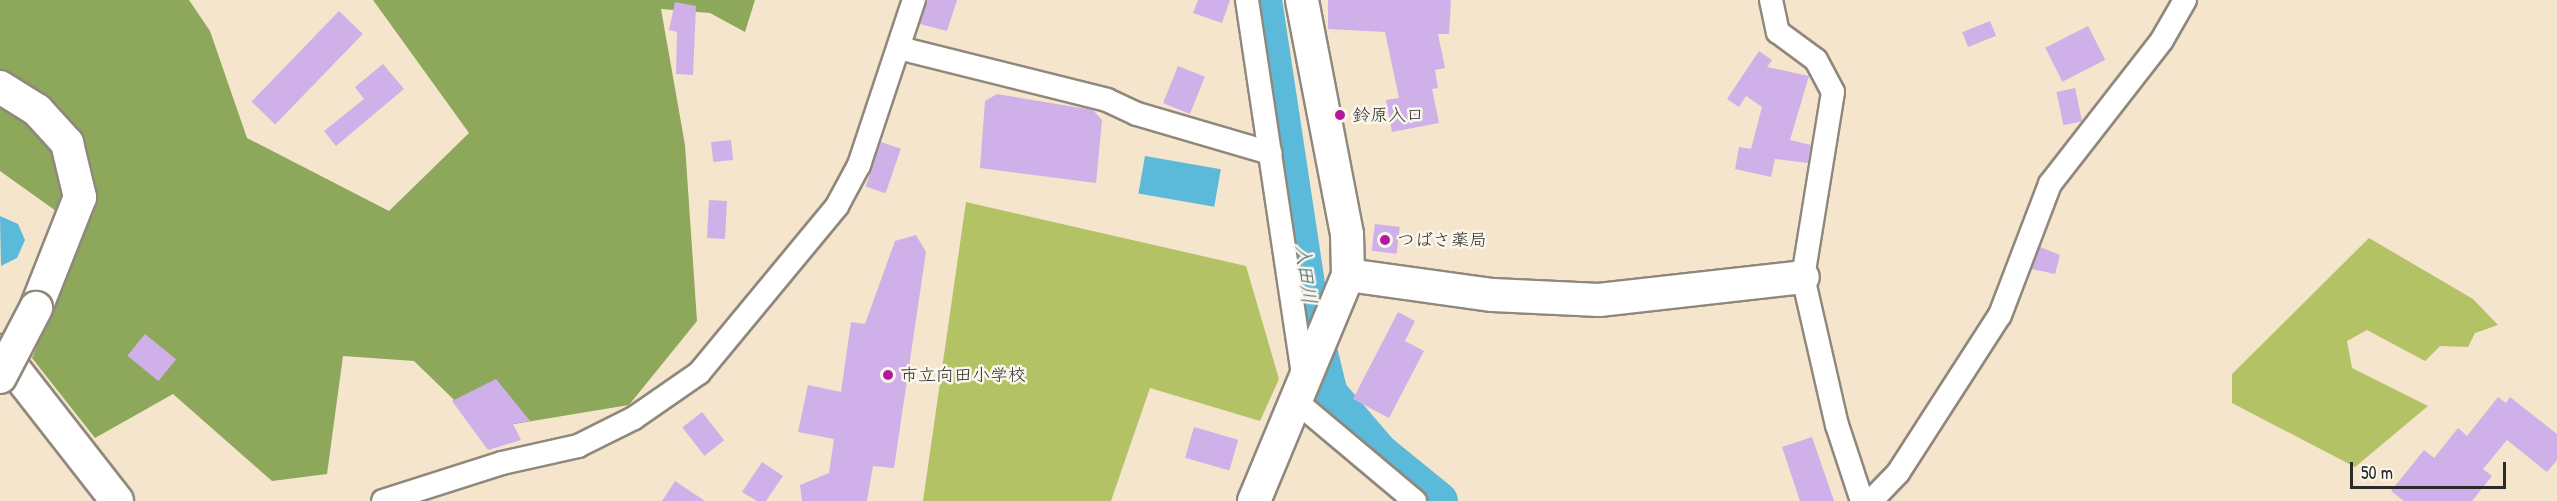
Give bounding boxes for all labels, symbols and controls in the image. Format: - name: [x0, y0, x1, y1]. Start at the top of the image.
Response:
- place label: 鈴原入口: [1352, 104, 1424, 126]
- marker: 鈴原入口: [1333, 108, 1347, 122]
- place label: つばさ薬局: [1397, 229, 1487, 251]
- marker: つばさ薬局: [1378, 233, 1392, 247]
- water label: 入田川: [1291, 243, 1323, 305]
- place label: 市立向田小学校: [900, 364, 1026, 386]
- marker: 市立向田小学校: [881, 368, 895, 382]
- scale bar: [2353, 450, 2509, 488]
- text: 50 m: [2361, 460, 2393, 485]

